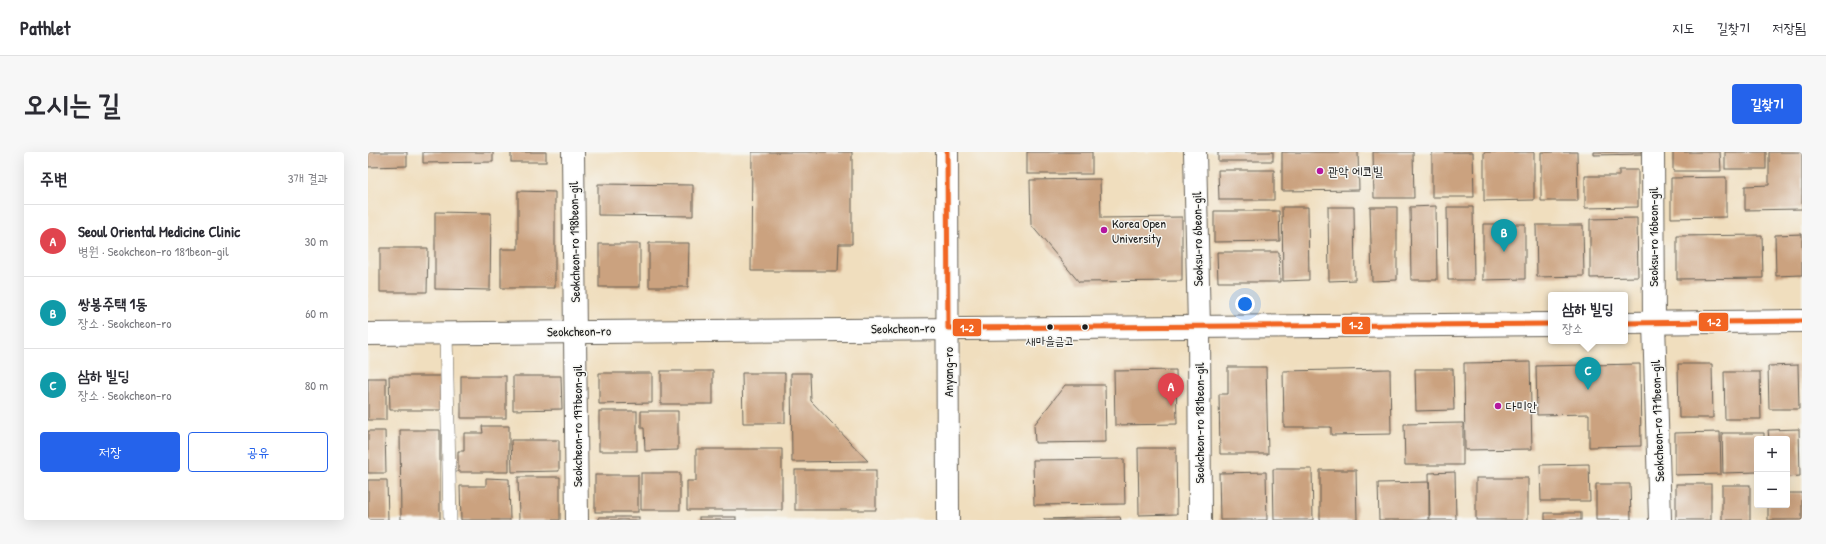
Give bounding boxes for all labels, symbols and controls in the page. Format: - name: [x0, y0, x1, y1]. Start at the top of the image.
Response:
- text: Pathlet: [20, 15, 70, 41]
- text: 지도: [1672, 18, 1694, 37]
- text: 길찾기: [1716, 18, 1750, 37]
- text: 저장됨: [1772, 18, 1806, 37]
- button: 길찾기: [1732, 84, 1802, 124]
- text: 오시는 길: [24, 85, 121, 123]
- place label: 관악 에코빌: [1328, 162, 1384, 180]
- marker: 관악 에코빌: [1315, 166, 1325, 176]
- text: 주변: [40, 167, 67, 190]
- text: 3개 결과: [288, 169, 328, 187]
- street label: Seokcheon-ro 198beon-gil: [564, 181, 584, 303]
- street label: Seoksu-ro 16beon-gil: [1644, 187, 1662, 287]
- street label: Seoksu-ro 6beon-gil: [1187, 191, 1207, 287]
- place label: Korea Open University: [1112, 214, 1166, 247]
- pin: B: [1491, 219, 1517, 252]
- text: Seoul Oriental Medicine Clinic: [78, 221, 240, 242]
- marker: Korea Open University: [1099, 225, 1109, 235]
- text: A: [50, 232, 56, 250]
- text: 30 m: [305, 232, 328, 250]
- text: 병원 · Seokcheon-ro 181beon-gil: [78, 242, 229, 260]
- popup: [1548, 292, 1628, 344]
- text: 쌍봉주택 1동: [78, 293, 147, 314]
- your location: [1235, 294, 1255, 314]
- text: 삼하 빌딩: [1562, 298, 1614, 319]
- text: B: [50, 304, 56, 322]
- text: 60 m: [305, 304, 328, 322]
- line badge: 1-2: [1698, 312, 1729, 332]
- text: 장소 · Seokcheon-ro: [78, 314, 172, 332]
- text: 1-2: [1707, 315, 1722, 329]
- line badge: 1-2: [1341, 316, 1371, 335]
- street label: Seokcheon-ro: [871, 318, 935, 338]
- line badge: 1-2: [952, 318, 982, 337]
- text: 1-2: [1349, 318, 1364, 332]
- text: 장소: [1562, 319, 1583, 337]
- street label: Seokcheon-ro: [547, 321, 611, 341]
- text: 1-2: [960, 321, 975, 335]
- marker: 새마을금고: [1045, 322, 1055, 332]
- unlabelled marker: [1080, 322, 1090, 332]
- place label: 새마을금고: [1026, 332, 1074, 349]
- street label: Anyang-ro: [939, 347, 957, 397]
- pin: C: [1575, 357, 1601, 390]
- street label: Seokcheon-ro 171beon-gil: [1646, 359, 1668, 482]
- street label: Seokcheon-ro 181beon-gil: [1190, 362, 1208, 484]
- street label: Seokcheon-ro 197beon-gil: [568, 364, 586, 487]
- text: 삼하 빌딩: [78, 365, 130, 386]
- pin: A: [1158, 373, 1184, 406]
- text: C: [49, 376, 57, 394]
- text: 80 m: [305, 376, 328, 394]
- text: 장소 · Seokcheon-ro: [78, 386, 172, 404]
- place label: 다미안: [1506, 397, 1537, 415]
- marker: 다미안: [1493, 401, 1503, 411]
- button: 저장: [40, 432, 180, 472]
- button: 공유: [188, 432, 328, 472]
- map controls: [1754, 436, 1790, 508]
- button: +: [1754, 436, 1790, 472]
- button: −: [1754, 472, 1790, 508]

